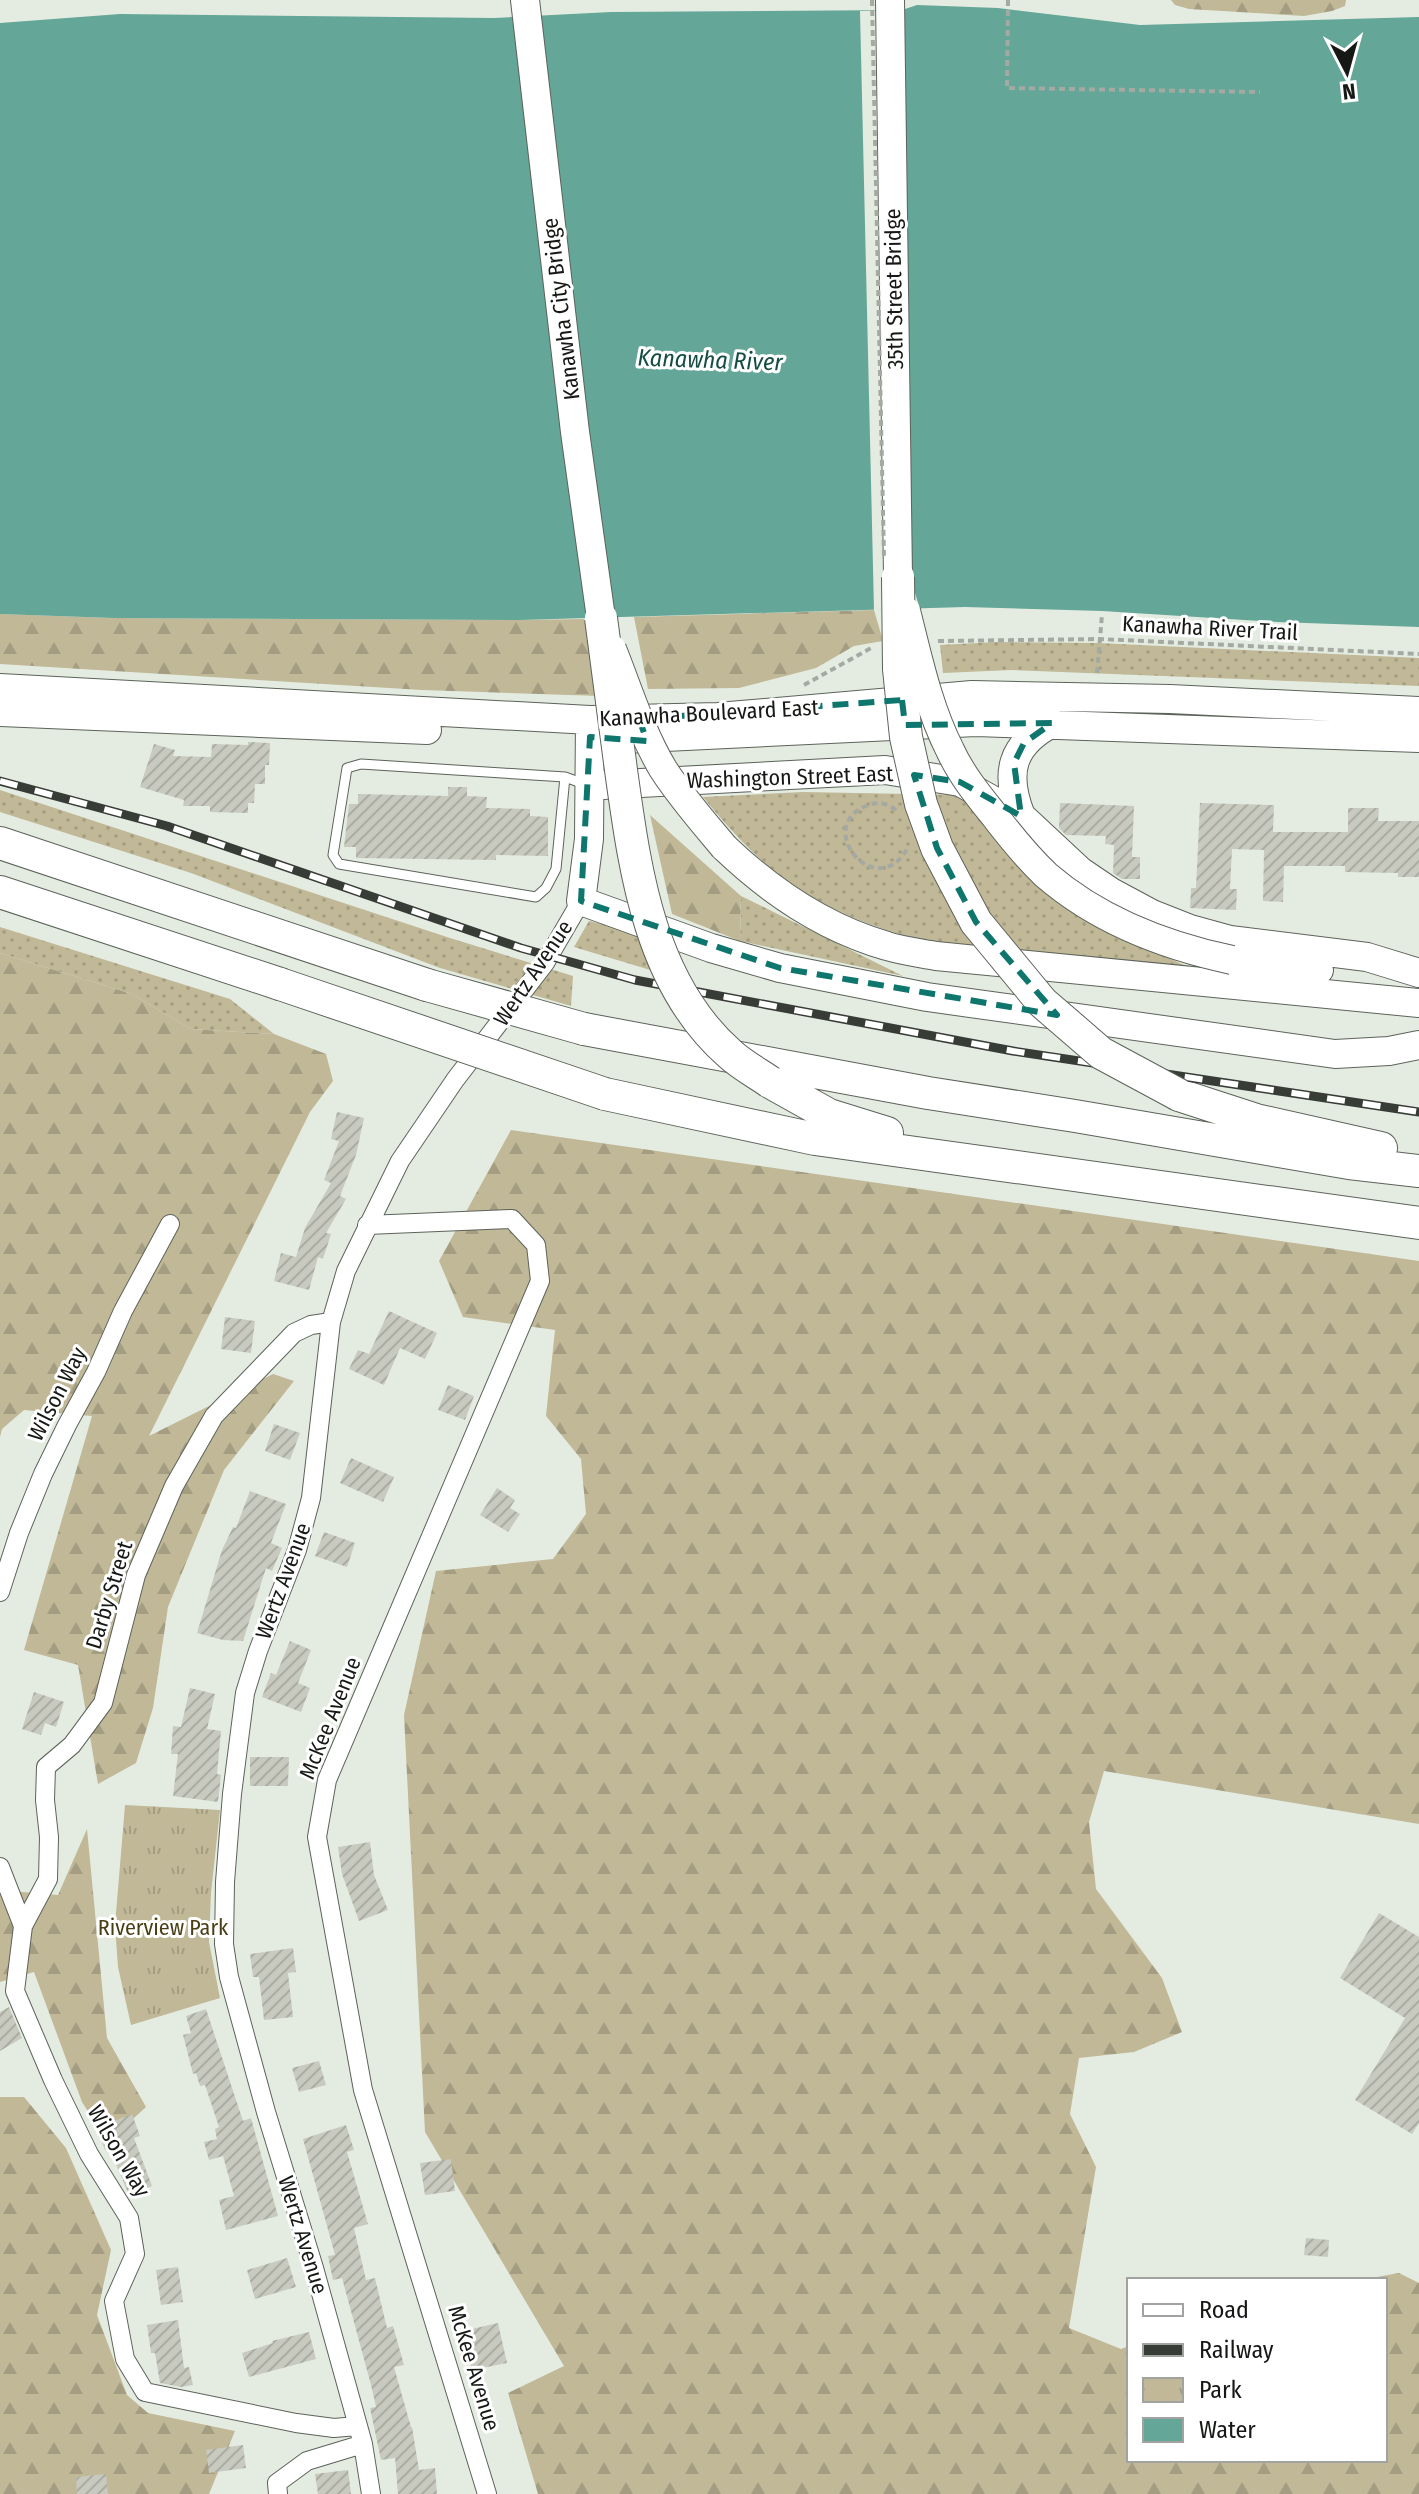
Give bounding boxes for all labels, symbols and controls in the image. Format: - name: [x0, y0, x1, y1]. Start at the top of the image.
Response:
- north arrow: [1307, 32, 1387, 112]
- text: N: [1341, 77, 1357, 106]
- street label: 35th Street Bridge: [879, 208, 909, 370]
- street label: Kanawha City Bridge: [536, 216, 586, 402]
- water label: Kanawha River: [637, 343, 784, 377]
- street label: Kanawha River Trail: [1121, 610, 1299, 646]
- street label: Kanawha Boulevard East: [599, 694, 820, 732]
- street label: Washington Street East: [686, 760, 895, 794]
- street label: Wertz Avenue: [488, 915, 578, 1031]
- street label: Wilson Way: [22, 1342, 92, 1445]
- street label: Wertz Avenue: [249, 1519, 317, 1643]
- street label: Darby Street: [80, 1537, 138, 1652]
- street label: McKee Avenue: [293, 1653, 367, 1783]
- park label: Riverview Park: [98, 1914, 229, 1941]
- street label: Wilson Way: [82, 2100, 156, 2202]
- street label: Wertz Avenue: [272, 2173, 334, 2297]
- legend: [1127, 2278, 1387, 2462]
- text: Road: [1199, 2296, 1249, 2324]
- street label: McKee Avenue: [442, 2302, 506, 2434]
- text: Railway: [1199, 2336, 1274, 2364]
- text: Park: [1199, 2376, 1242, 2404]
- text: Water: [1199, 2416, 1256, 2444]

